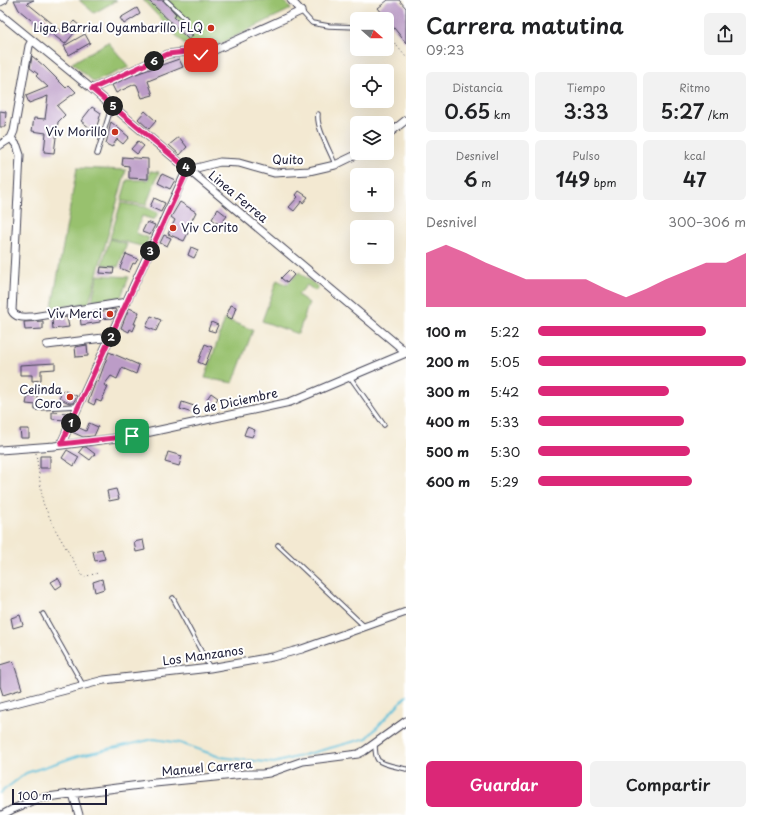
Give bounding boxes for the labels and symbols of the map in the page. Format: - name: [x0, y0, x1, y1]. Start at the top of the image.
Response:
- north arrow: [350, 12, 394, 56]
- place label: Liga Barrial Oyambarillo FLQ: [33, 18, 203, 36]
- marker: Liga Barrial Oyambarillo FLQ: [206, 23, 216, 33]
- pin: [184, 38, 218, 72]
- pin: 6: [144, 51, 164, 71]
- pin: 5: [103, 96, 123, 116]
- place label: Viv Morillo: [46, 122, 107, 140]
- marker: Viv Morillo: [110, 127, 120, 137]
- street label: Quito: [272, 150, 304, 168]
- pin: 4: [176, 157, 196, 177]
- street label: Linea Ferrea: [205, 166, 273, 227]
- place label: Viv Corito: [181, 218, 239, 236]
- marker: Viv Corito: [168, 223, 178, 233]
- pin: 3: [140, 241, 160, 261]
- place label: Viv Merci: [47, 304, 102, 322]
- marker: Viv Merci: [105, 309, 115, 319]
- pin: 2: [101, 327, 121, 347]
- place label: Celinda Coro: [19, 380, 63, 412]
- street label: 6 de Diciembre: [190, 383, 280, 419]
- marker: Celinda Coro: [65, 392, 75, 402]
- pin: 1: [61, 413, 81, 433]
- pin: [115, 419, 149, 453]
- street label: Los Manzanos: [161, 640, 245, 670]
- street label: Manuel Carrera: [161, 754, 254, 780]
- scale bar: [12, 787, 107, 806]

